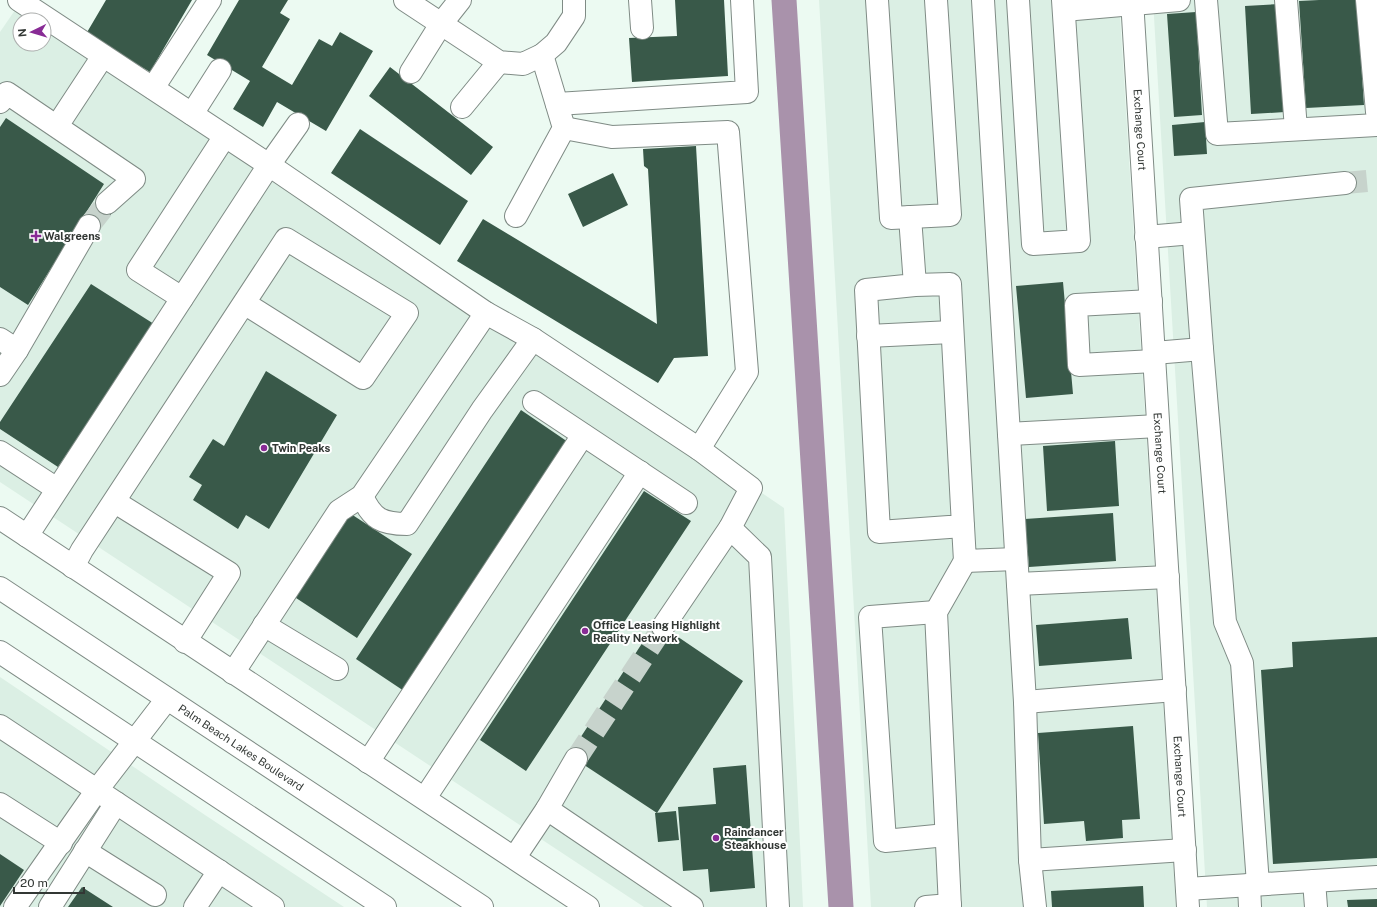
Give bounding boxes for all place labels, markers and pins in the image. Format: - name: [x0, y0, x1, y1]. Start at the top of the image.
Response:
- place label: Walgreens: [44, 230, 101, 242]
- marker: Walgreens: [31, 231, 41, 241]
- place label: Twin Peaks: [272, 442, 331, 454]
- marker: Twin Peaks: [259, 443, 269, 453]
- place label: Office Leasing Highlight Reality Network: [593, 619, 721, 644]
- marker: Office Leasing Highlight Reality Network: [580, 626, 590, 636]
- place label: Raindancer Steakhouse: [724, 826, 786, 851]
- marker: Raindancer Steakhouse: [711, 833, 721, 843]

